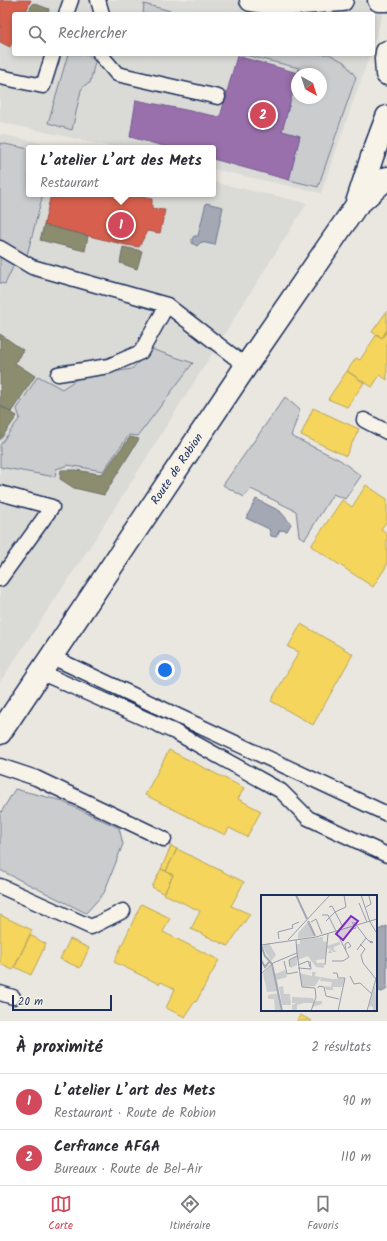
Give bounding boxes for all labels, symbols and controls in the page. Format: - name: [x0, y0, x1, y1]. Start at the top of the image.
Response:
- search box: [12, 12, 375, 56]
- text: Rechercher: [58, 22, 126, 46]
- icon: search: [26, 23, 48, 45]
- north arrow: [291, 68, 327, 104]
- pin: 2: [250, 100, 276, 130]
- popup: [26, 145, 216, 197]
- text: L’atelier L’art des Mets: [40, 149, 202, 173]
- text: Restaurant: [40, 173, 99, 194]
- pin: 1: [108, 210, 134, 240]
- street label: Route de Robion: [146, 429, 208, 509]
- your location: [155, 660, 175, 680]
- inset map: [261, 895, 377, 1011]
- scale bar: [12, 993, 112, 1012]
- text: 20 m: [18, 993, 43, 1011]
- text: À proximité: [16, 1034, 103, 1061]
- text: 2 résultats: [312, 1037, 371, 1058]
- text: L’atelier L’art des Mets: [54, 1079, 215, 1103]
- text: 1: [27, 1091, 31, 1112]
- text: 90 m: [343, 1091, 371, 1112]
- text: Restaurant · Route de Robion: [54, 1103, 216, 1124]
- text: Cerfrance AFGA: [54, 1135, 160, 1159]
- text: 2: [25, 1147, 33, 1168]
- text: 110 m: [341, 1147, 371, 1168]
- text: Bureaux · Route de Bel-Air: [54, 1159, 202, 1180]
- tab: Carte: [48, 1193, 73, 1235]
- tab: Itinéraire: [170, 1193, 211, 1235]
- tab: Favoris: [307, 1193, 339, 1235]

